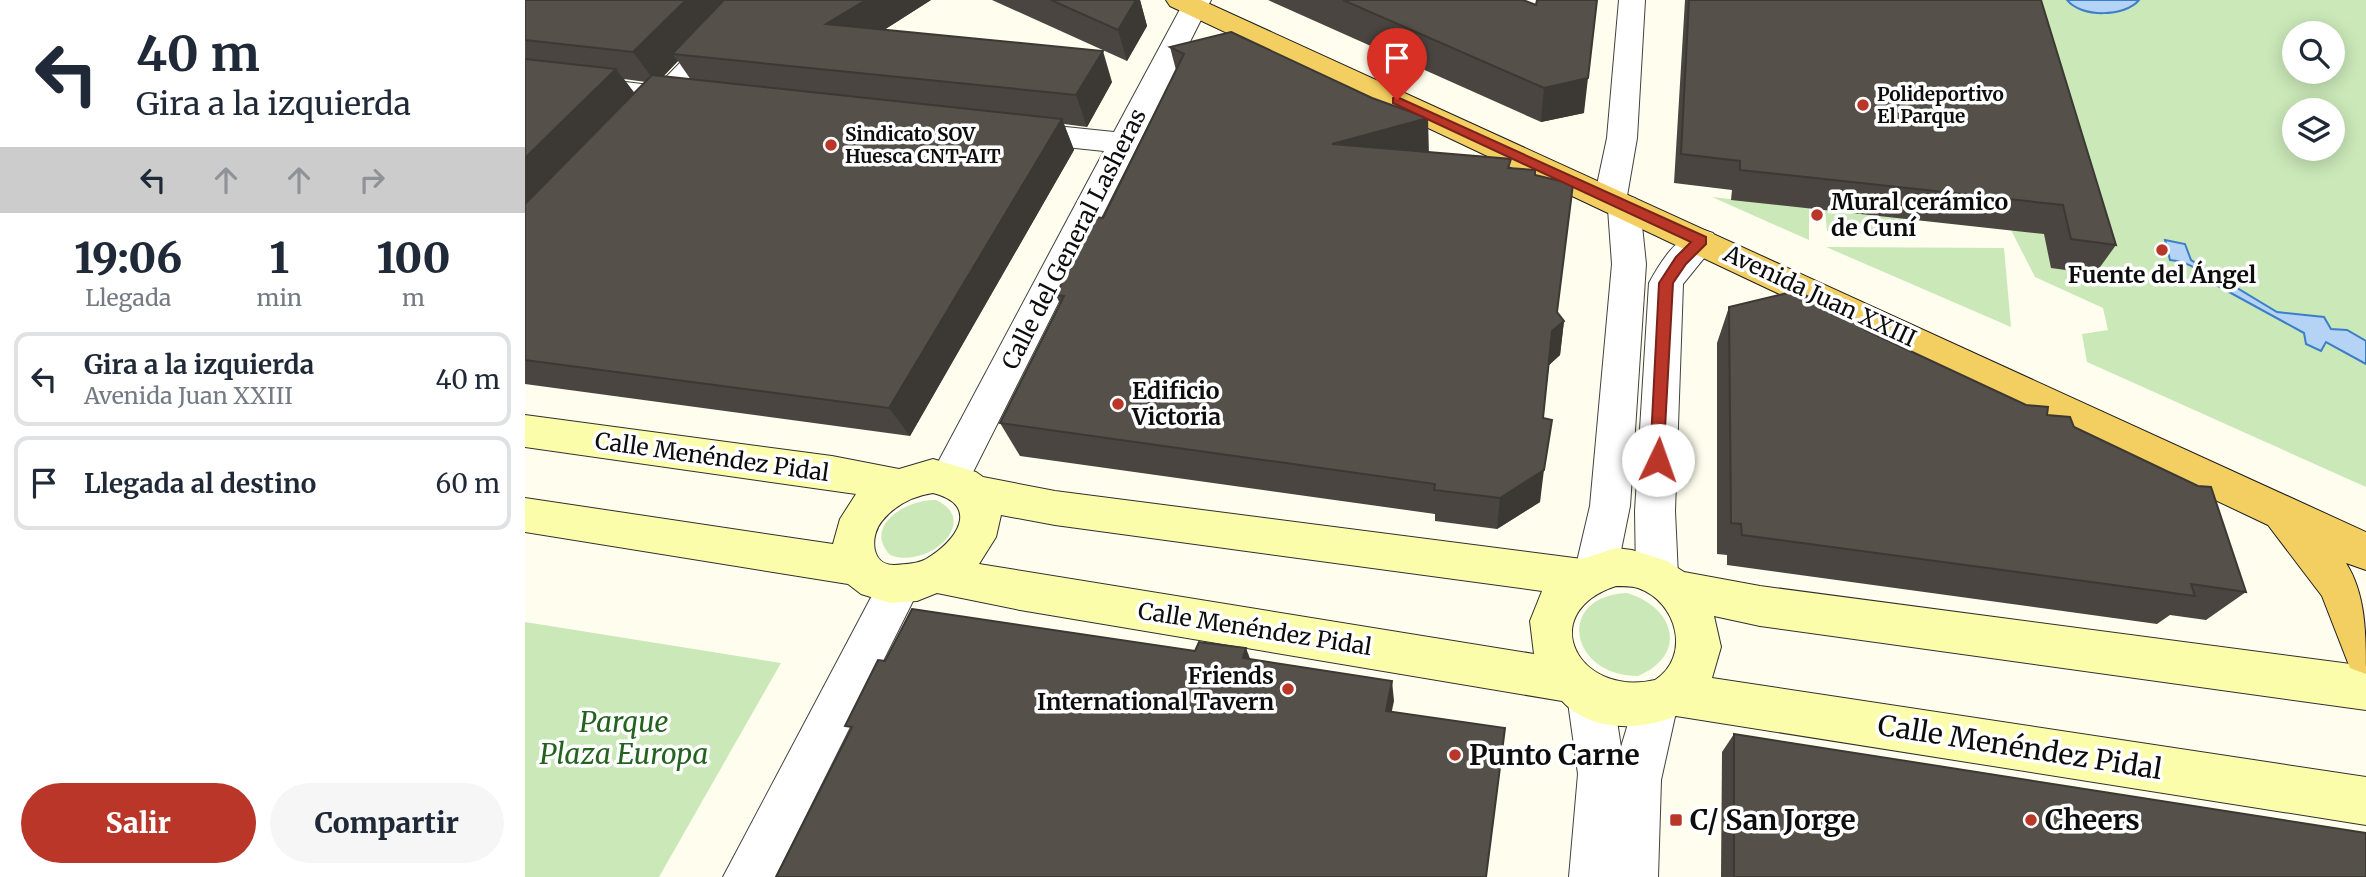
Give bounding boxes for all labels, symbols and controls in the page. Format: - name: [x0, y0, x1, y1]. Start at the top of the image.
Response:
- map controls: [2282, 21, 2345, 161]
- button: search: [2282, 21, 2345, 84]
- text: 40 m: [136, 23, 260, 84]
- icon: left: [21, 28, 112, 119]
- pin: [1367, 28, 1427, 100]
- icon: arrive: [1378, 39, 1416, 77]
- place label: Polideportivo El Parque: [1877, 82, 2004, 128]
- text: Gira a la izquierda: [136, 84, 411, 124]
- marker: Polideportivo El Parque: [1855, 97, 1871, 113]
- button: layers: [2282, 98, 2345, 161]
- street label: Calle del General Lasheras: [995, 103, 1152, 374]
- place label: Sindicato SOV Huesca CNT-AIT: [845, 122, 1001, 168]
- marker: Sindicato SOV Huesca CNT-AIT: [823, 137, 839, 153]
- icon: left: [134, 161, 172, 199]
- icon: ahead: [207, 161, 245, 199]
- icon: ahead: [280, 161, 318, 199]
- icon: right: [353, 161, 391, 199]
- place label: Mural cerámico de Cuní: [1831, 187, 2009, 242]
- marker: Mural cerámico de Cuní: [1809, 207, 1825, 223]
- text: 19:06: [74, 232, 182, 284]
- text: 1: [269, 232, 289, 284]
- text: 100: [376, 232, 451, 284]
- street label: Avenida Juan XXIII: [1719, 238, 1921, 353]
- marker: Fuente del Ángel: [2154, 242, 2170, 258]
- place label: Fuente del Ángel: [2068, 260, 2257, 289]
- text: Llegada: [85, 283, 171, 312]
- text: min: [257, 283, 302, 312]
- text: m: [402, 283, 425, 312]
- text: Gira a la izquierda: [84, 348, 314, 381]
- icon: left: [25, 360, 63, 398]
- text: 40 m: [436, 363, 500, 396]
- place label: Edificio Victoria: [1131, 376, 1221, 431]
- text: Avenida Juan XXIII: [84, 381, 293, 410]
- marker: Edificio Victoria: [1110, 396, 1126, 412]
- position arrow: [1621, 423, 1695, 497]
- street label: Calle Menéndez Pidal: [593, 426, 831, 487]
- icon: arrive: [25, 464, 63, 502]
- text: Llegada al destino: [84, 467, 316, 500]
- text: 60 m: [436, 467, 500, 500]
- street label: Calle Menéndez Pidal: [1136, 596, 1374, 661]
- place label: Friends International Tavern: [1037, 661, 1274, 716]
- marker: Friends International Tavern: [1280, 681, 1296, 697]
- park label: Parque Plaza Europa: [540, 704, 708, 772]
- street label: Calle Menéndez Pidal: [1875, 707, 2165, 787]
- place label: Punto Carne: [1469, 737, 1640, 773]
- marker: Punto Carne: [1447, 747, 1463, 763]
- button: Salir: [21, 783, 256, 863]
- button: Compartir: [270, 783, 504, 863]
- place label: C/ San Jorge: [1690, 802, 1856, 838]
- place label: Cheers: [2045, 802, 2140, 838]
- marker: C/ San Jorge: [1668, 812, 1684, 828]
- marker: Cheers: [2023, 812, 2039, 828]

